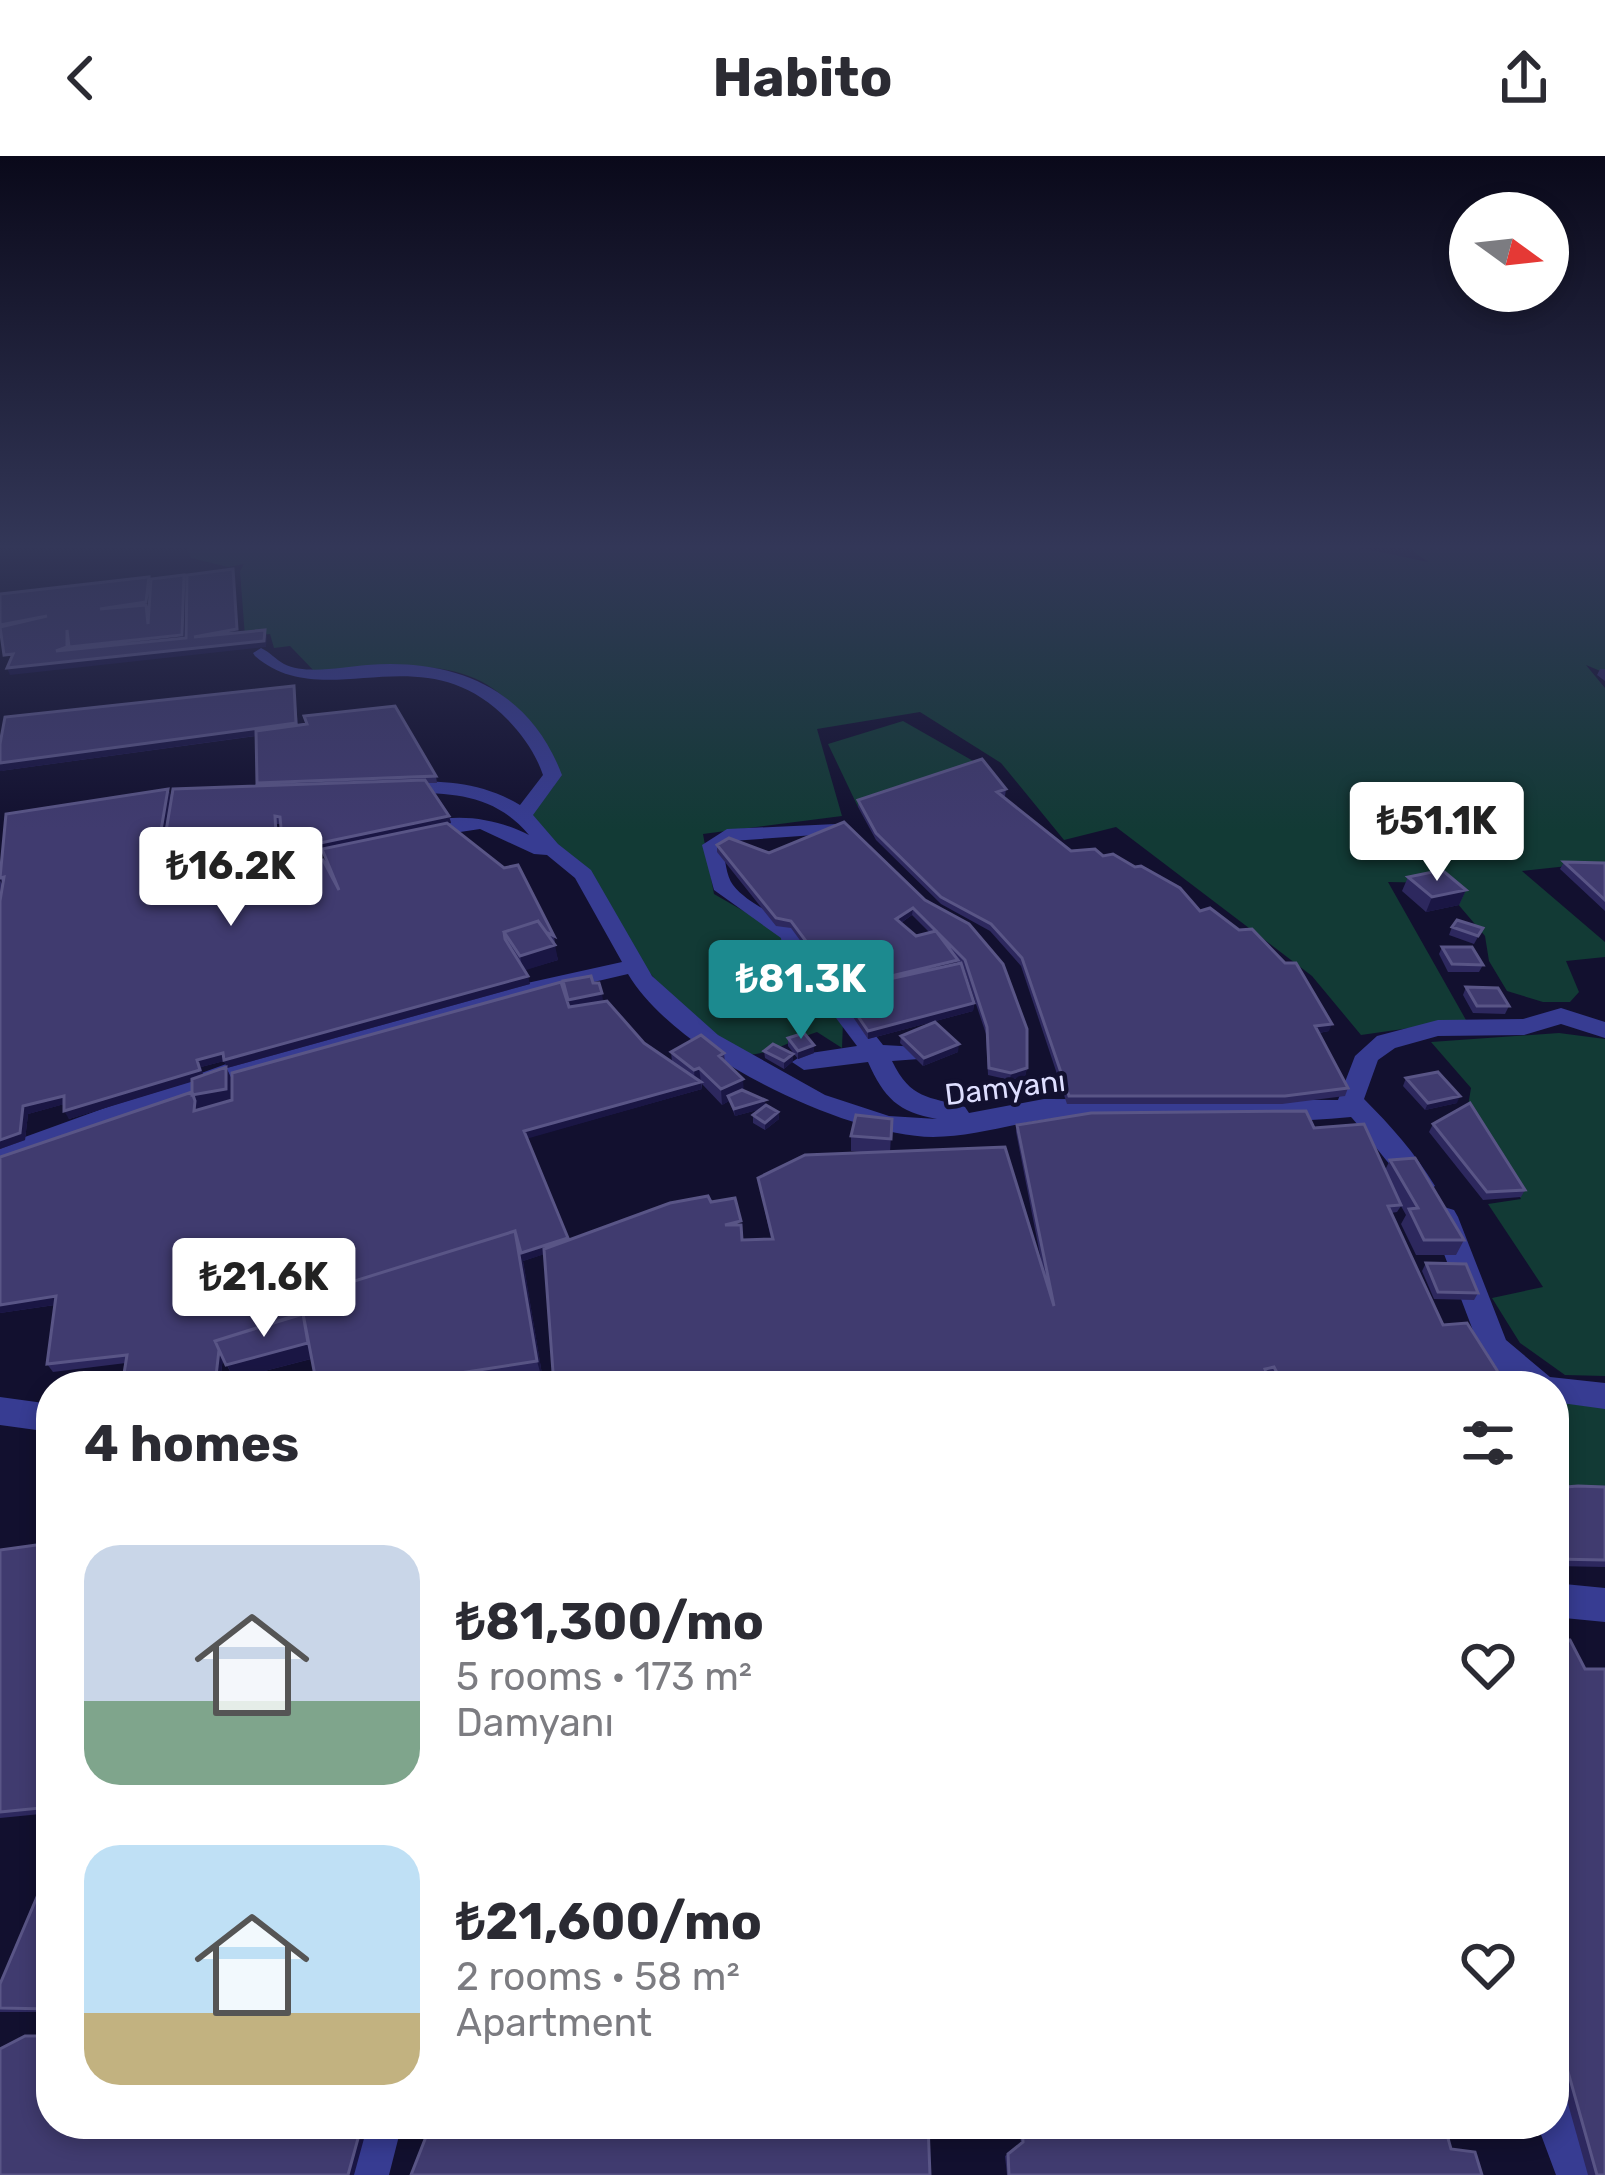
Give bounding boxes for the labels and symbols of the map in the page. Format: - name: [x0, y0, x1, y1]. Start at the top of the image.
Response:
- north arrow: [1449, 192, 1569, 312]
- pin: ₺51.1K: [1339, 782, 1535, 884]
- pin: ₺16.2K: [133, 827, 329, 929]
- pin: ₺81.3K: [703, 940, 899, 1042]
- street label: Damyanı: [943, 1063, 1067, 1113]
- pin: ₺21.6K: [166, 1238, 362, 1340]

